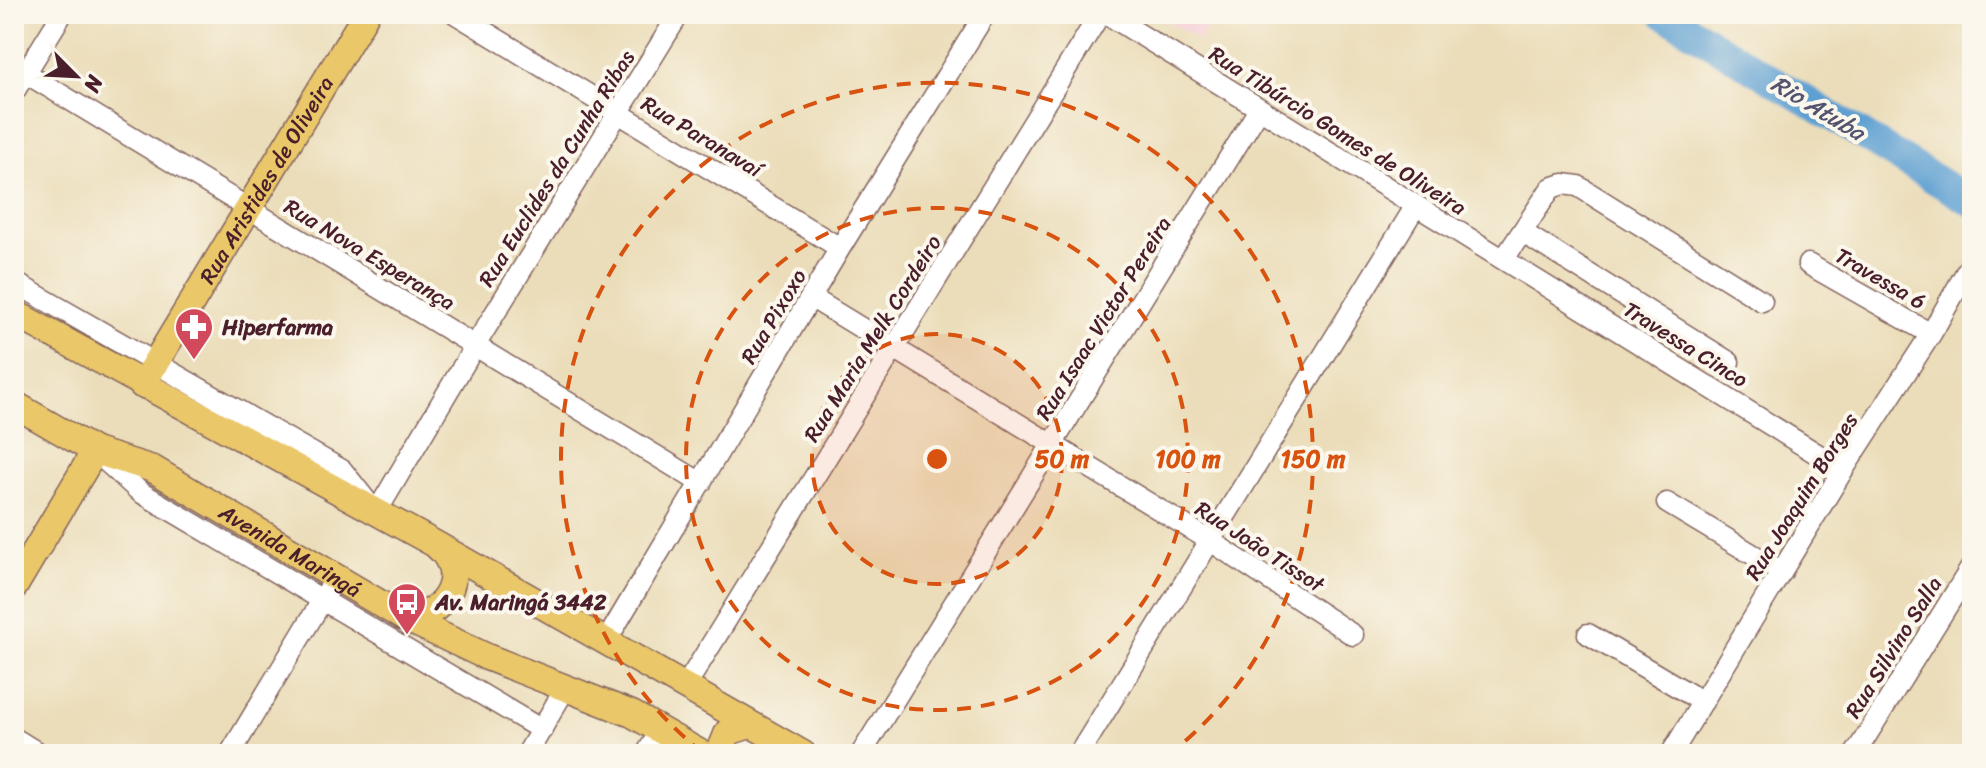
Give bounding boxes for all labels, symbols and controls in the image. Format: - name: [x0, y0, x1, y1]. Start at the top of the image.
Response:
- street label: Rua Tibúrcio Gomes de Oliveira: [1201, 35, 1474, 226]
- north arrow: [36, 36, 116, 116]
- street label: Rua Euclides da Cunha Ribas: [467, 42, 645, 295]
- water label: Rio Atuba: [1763, 63, 1875, 154]
- text: N: [73, 68, 115, 100]
- street label: Rua Aristides de Oliveira: [188, 68, 345, 292]
- street label: Rua Paranavaí: [633, 85, 773, 190]
- street label: Rua Nova Esperança: [276, 188, 463, 321]
- street label: Rua Isaac Victor Pereira: [1025, 208, 1182, 428]
- street label: Rua Maria Melk Cordeiro: [793, 227, 952, 450]
- street label: Travessa 6: [1828, 236, 1934, 320]
- street label: Rua Pixoxo: [729, 261, 817, 372]
- street label: Travessa Cinco: [1615, 290, 1756, 398]
- pharmacy icon: Hiperfarma: [173, 306, 215, 361]
- place label: Hiperfarma: [221, 308, 333, 347]
- street label: Rua Joaquim Borges: [1734, 404, 1869, 588]
- text: 50 m: [1035, 438, 1090, 480]
- text: 100 m: [1155, 438, 1221, 480]
- text: 150 m: [1281, 438, 1346, 480]
- centre of rings: [923, 445, 951, 473]
- street label: Rua João Tissot: [1187, 490, 1333, 604]
- street label: Avenida Maringá: [210, 493, 369, 608]
- street label: Rua Silvino Salla: [1834, 568, 1953, 726]
- bus stop icon: Av. Maringá 3442: [386, 581, 428, 636]
- place label: Av. Maringá 3442: [434, 583, 607, 622]

